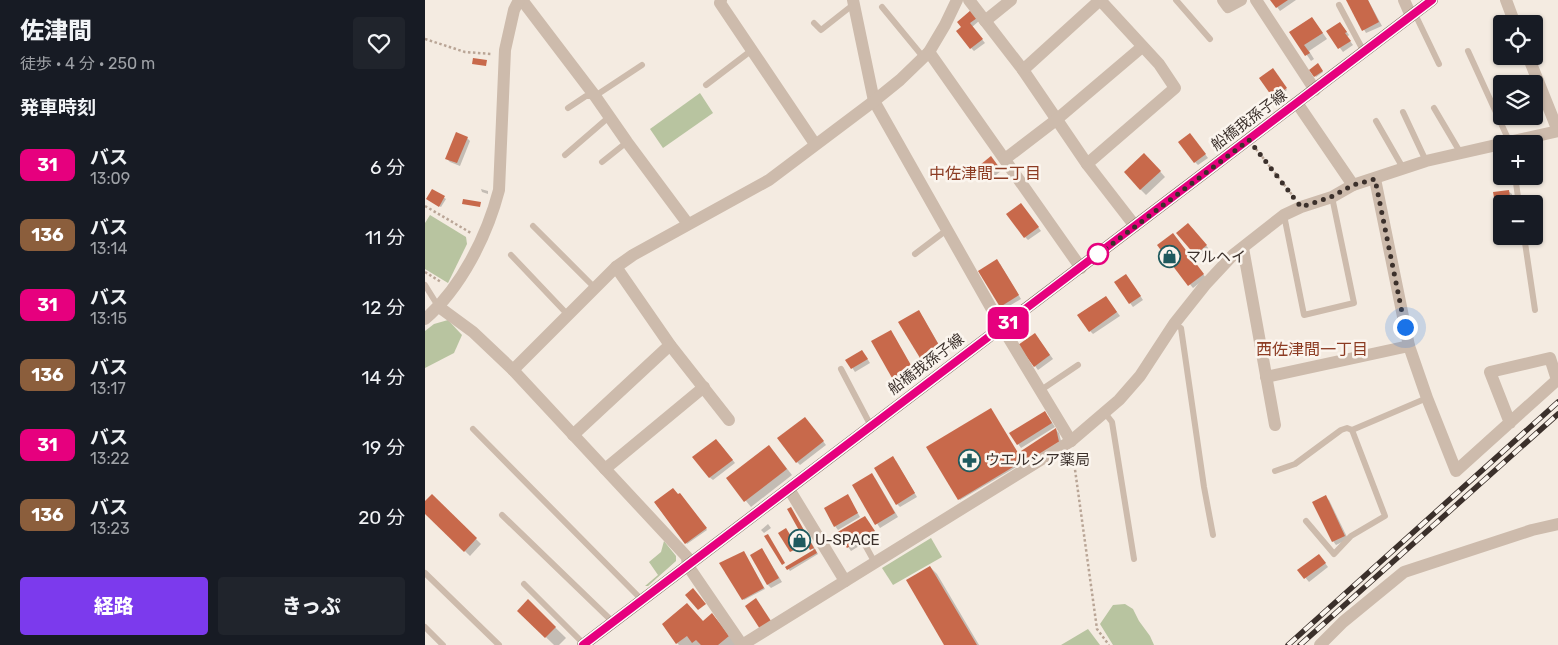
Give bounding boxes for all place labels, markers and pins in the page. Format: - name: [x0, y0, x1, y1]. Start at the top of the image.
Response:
- unlabelled marker: [1087, 243, 1109, 265]
- shop icon: マルヘイ: [1158, 245, 1182, 269]
- place label: マルヘイ: [1186, 248, 1246, 266]
- pharmacy icon: ウエルシア薬局: [957, 448, 981, 472]
- place label: ウエルシア薬局: [985, 451, 1090, 469]
- shop icon: U-SPACE: [787, 528, 811, 552]
- place label: U-SPACE: [815, 531, 880, 549]

